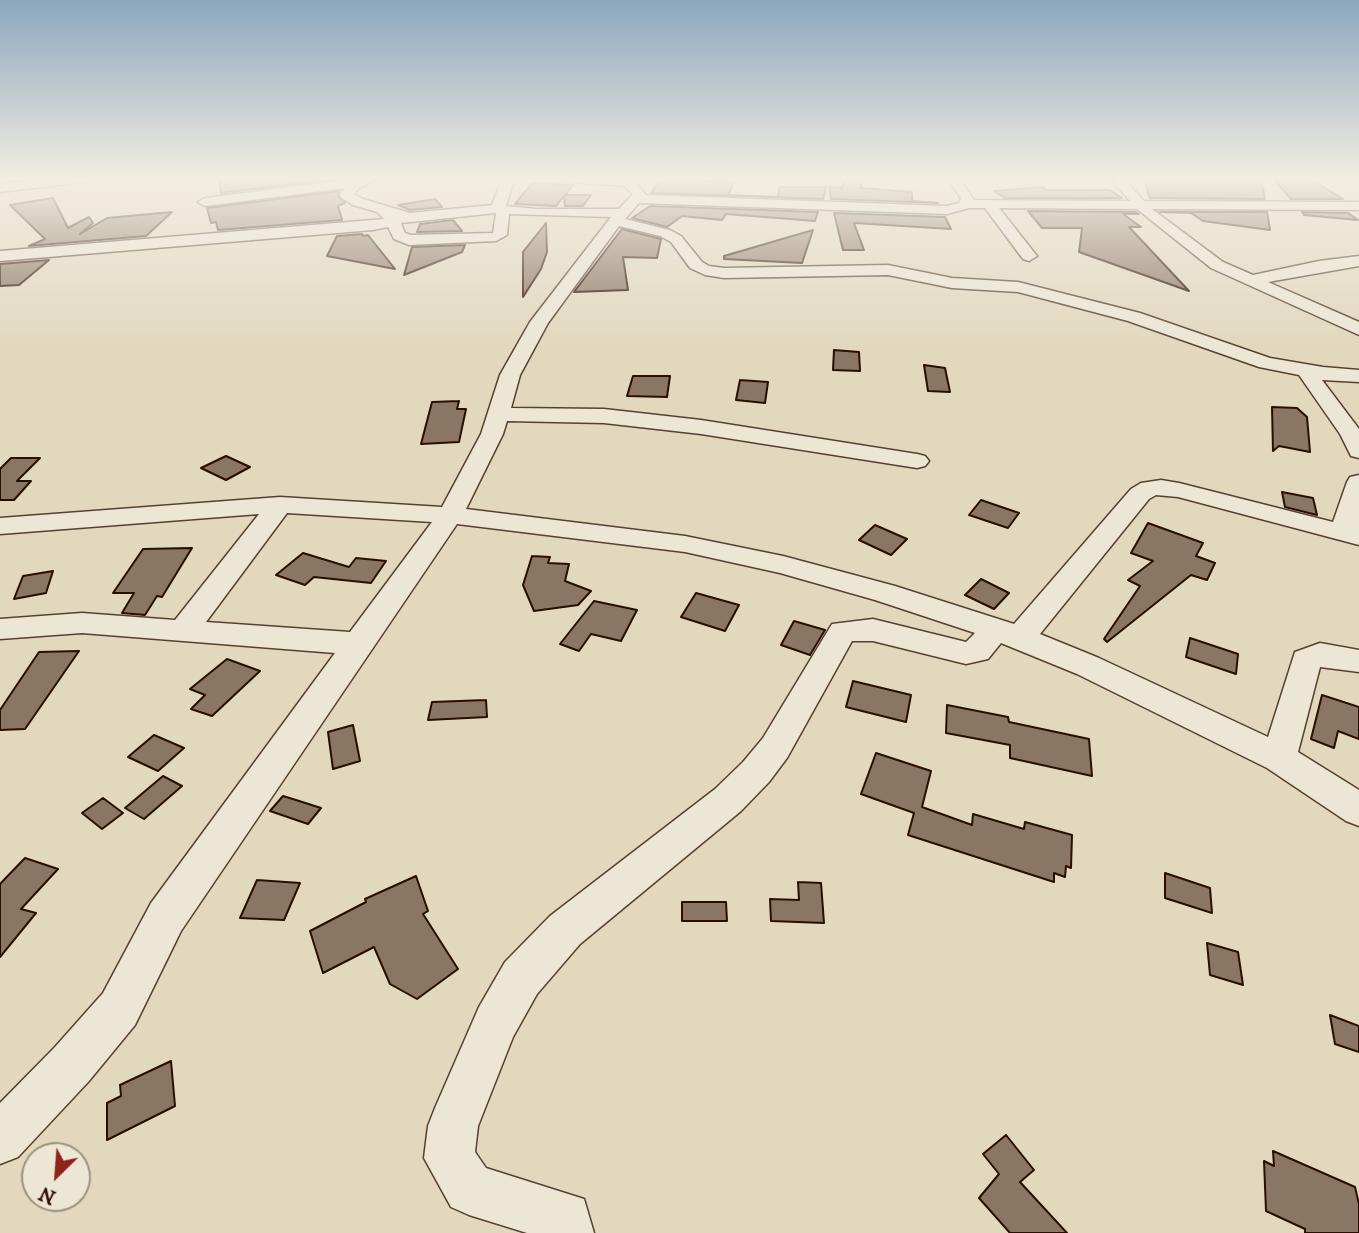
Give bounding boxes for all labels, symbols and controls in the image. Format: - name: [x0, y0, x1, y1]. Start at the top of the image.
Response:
- north arrow: [21, 1142, 91, 1212]
- text: N: [36, 1181, 60, 1208]

